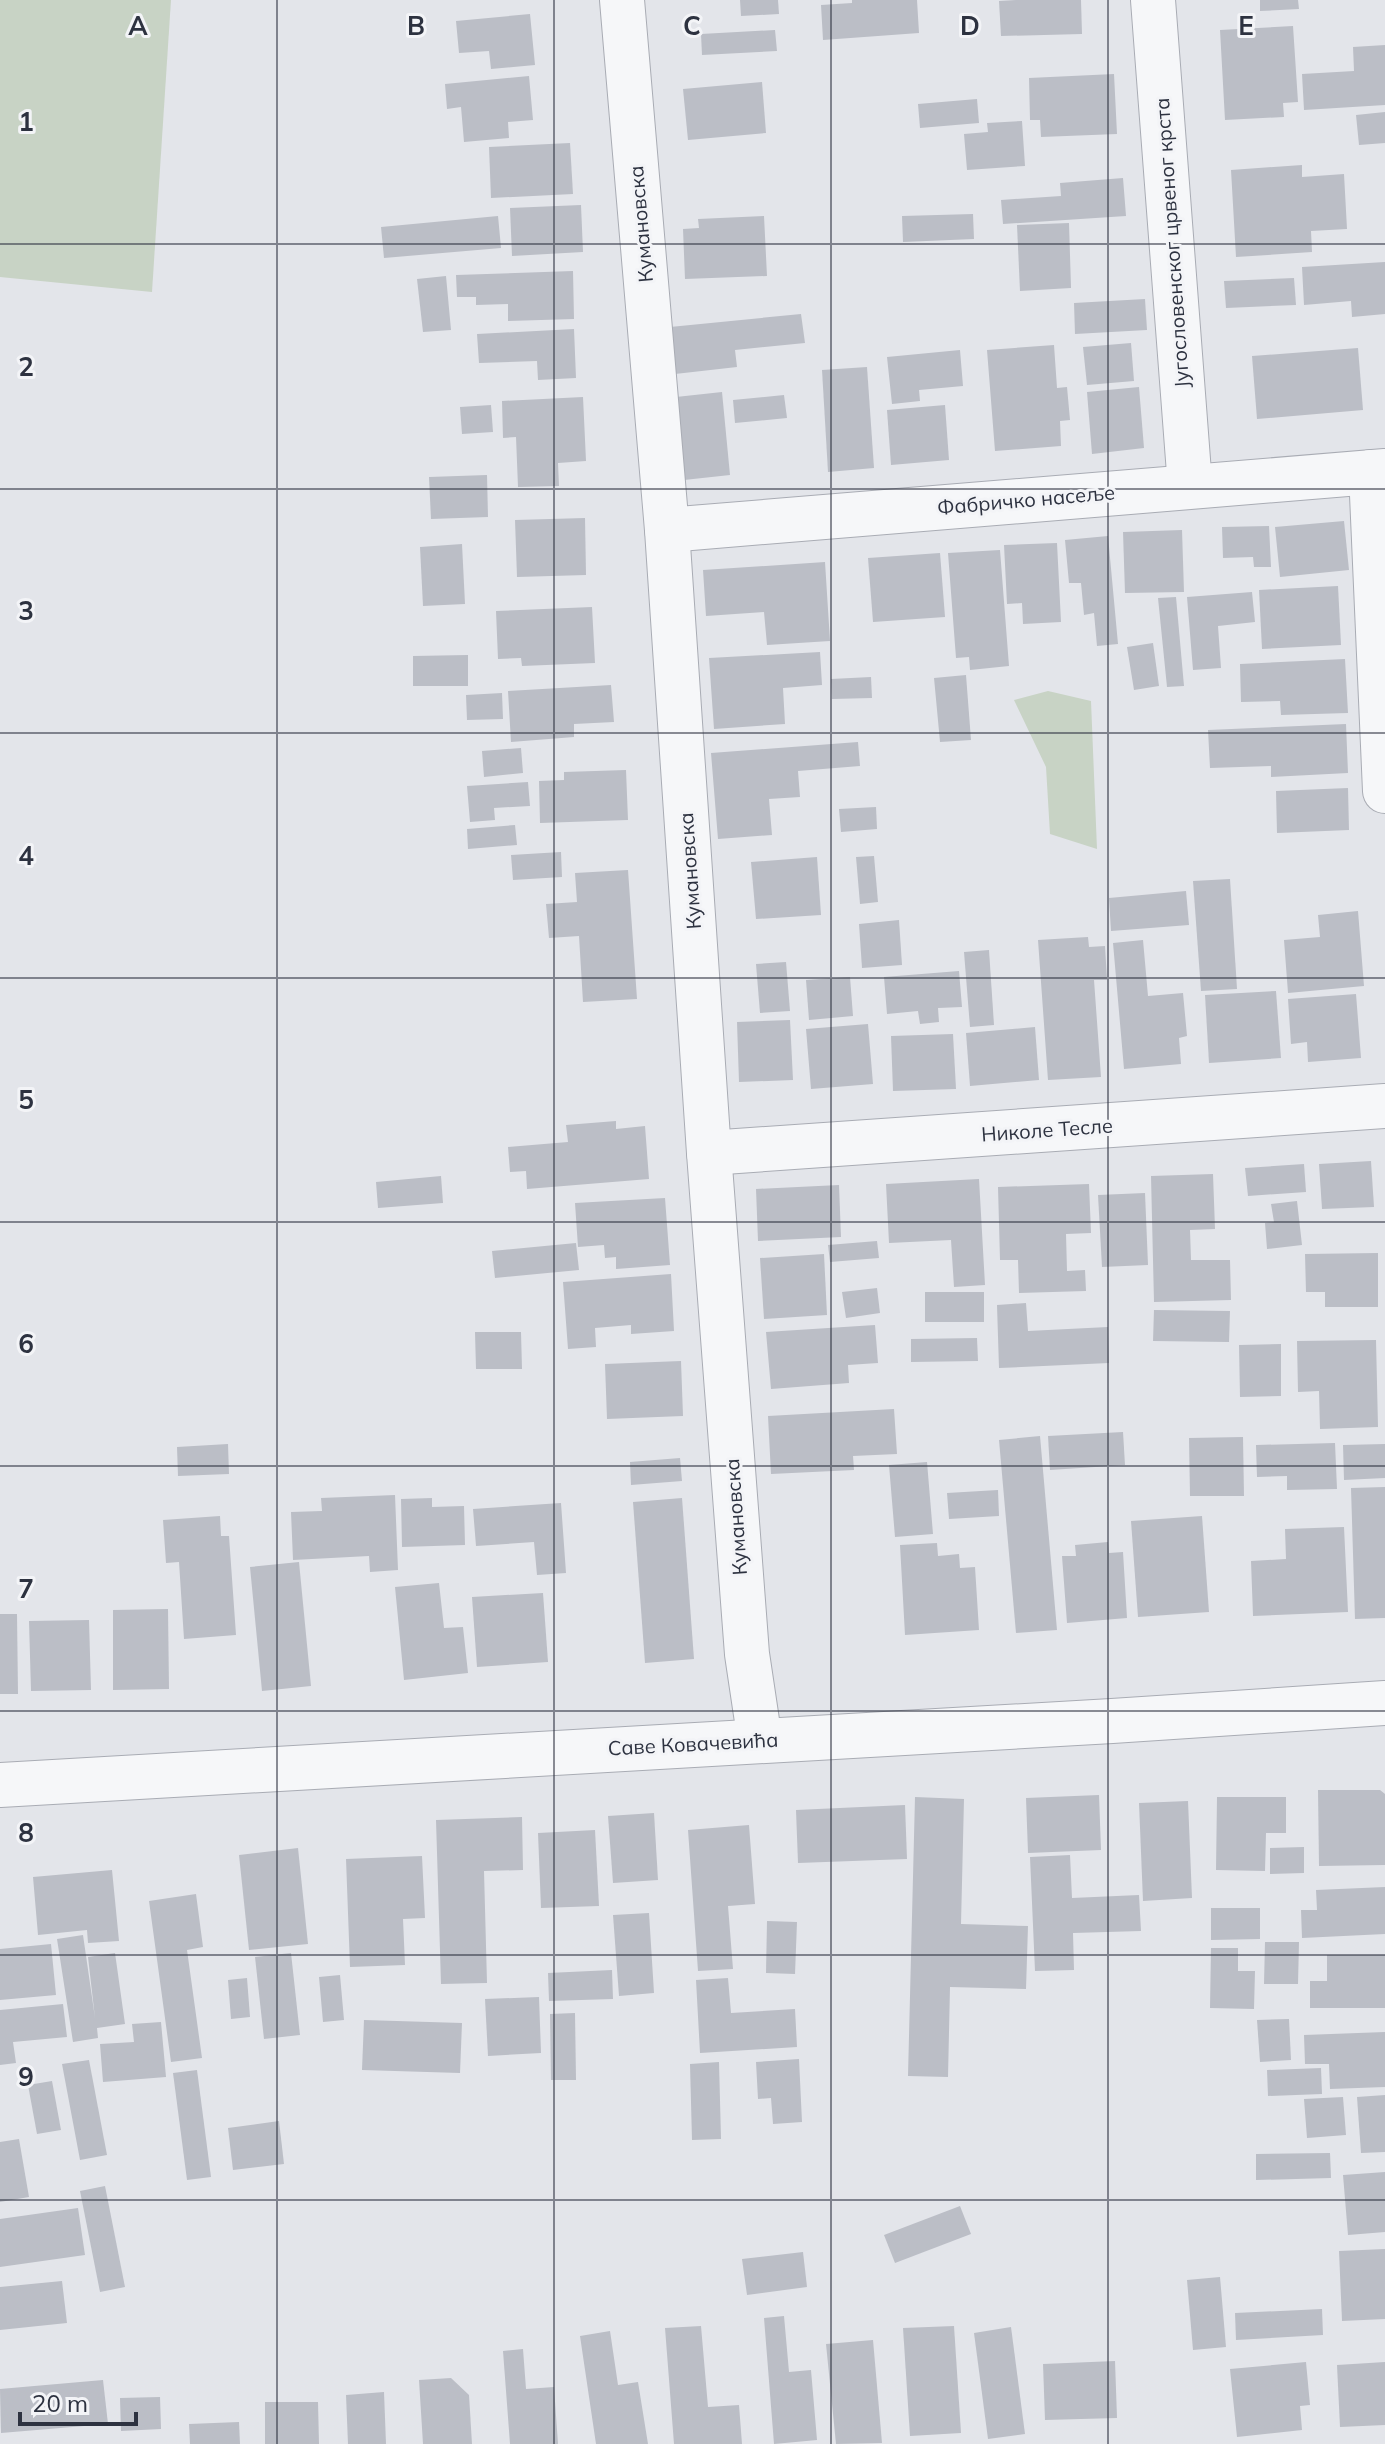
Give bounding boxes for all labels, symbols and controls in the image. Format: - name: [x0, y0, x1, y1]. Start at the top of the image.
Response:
- text: A: [128, 9, 148, 42]
- text: B: [407, 9, 425, 42]
- text: C: [683, 9, 701, 42]
- text: D: [960, 9, 980, 42]
- text: E: [1238, 9, 1254, 42]
- street label: Југословенског црвеног крста: [1149, 97, 1194, 389]
- text: 1: [18, 105, 34, 138]
- street label: Кумановска: [623, 165, 658, 283]
- text: 2: [18, 350, 34, 383]
- street label: Фабричко насеље: [936, 479, 1116, 520]
- text: 3: [18, 594, 34, 627]
- street label: Кумановска: [673, 812, 706, 930]
- text: 4: [18, 839, 34, 872]
- text: 5: [18, 1083, 34, 1116]
- street label: Николе Тесле: [980, 1112, 1114, 1147]
- text: 6: [18, 1327, 34, 1360]
- street label: Кумановска: [719, 1458, 752, 1576]
- text: 7: [18, 1572, 34, 1605]
- street label: Саве Ковачевића: [607, 1727, 779, 1760]
- text: 8: [18, 1816, 34, 1849]
- text: 9: [18, 2060, 34, 2093]
- scale bar: [20, 2376, 136, 2426]
- text: 20 m: [32, 2388, 88, 2418]

